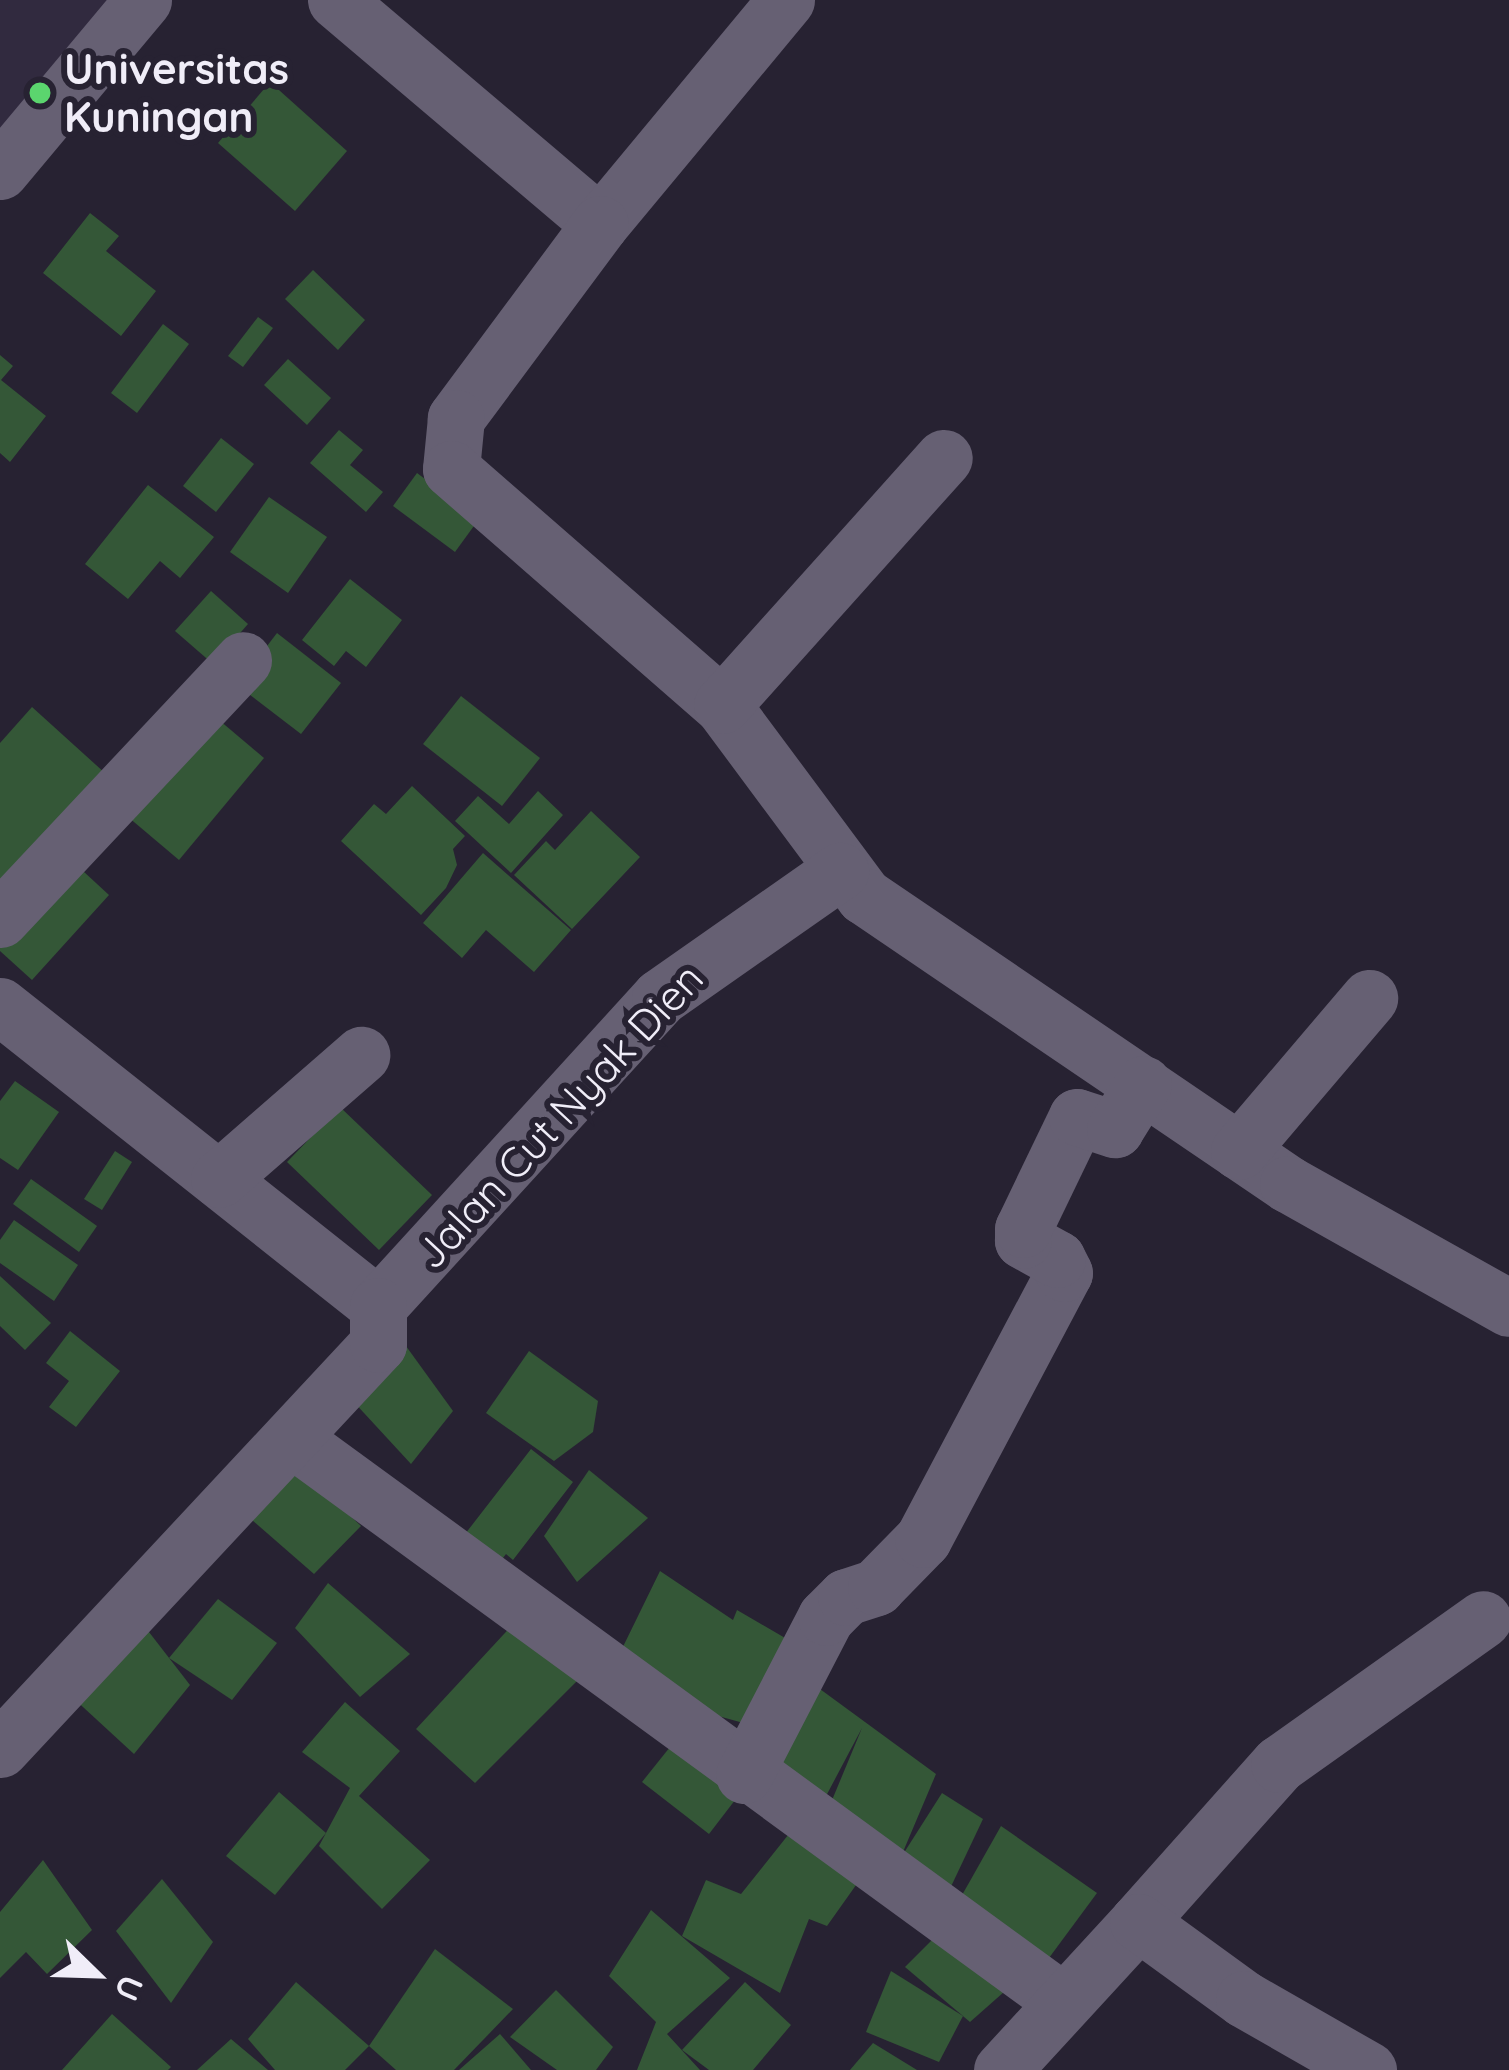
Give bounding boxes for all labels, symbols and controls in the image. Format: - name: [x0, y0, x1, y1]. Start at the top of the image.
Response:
- place label: Universitas Kuningan: [64, 44, 289, 142]
- marker: Universitas Kuningan: [27, 80, 53, 106]
- street label: Jalan Cut Nyak Dien: [405, 953, 713, 1279]
- north arrow: [36, 1914, 156, 2034]
- text: U: [106, 1970, 153, 2007]

